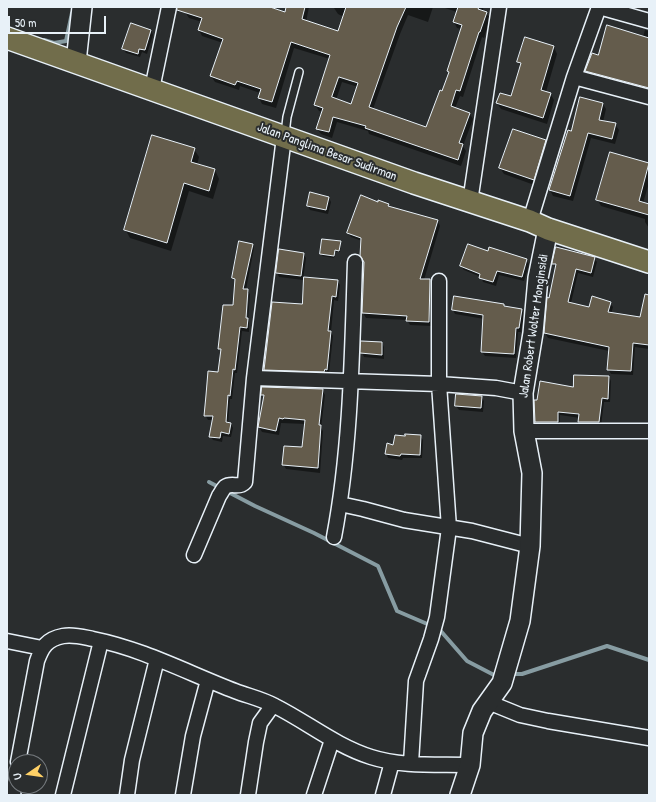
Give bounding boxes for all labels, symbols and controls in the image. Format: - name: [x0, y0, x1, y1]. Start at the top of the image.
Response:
- scale bar: [10, 8, 108, 34]
- text: 50 m: [15, 14, 36, 31]
- street label: Jalan Panglima Besar Sudirman: [255, 119, 399, 185]
- street label: Jalan Robert Wolter Monginsidi: [516, 253, 552, 399]
- north arrow: [8, 754, 48, 794]
- text: U: [10, 772, 25, 781]

